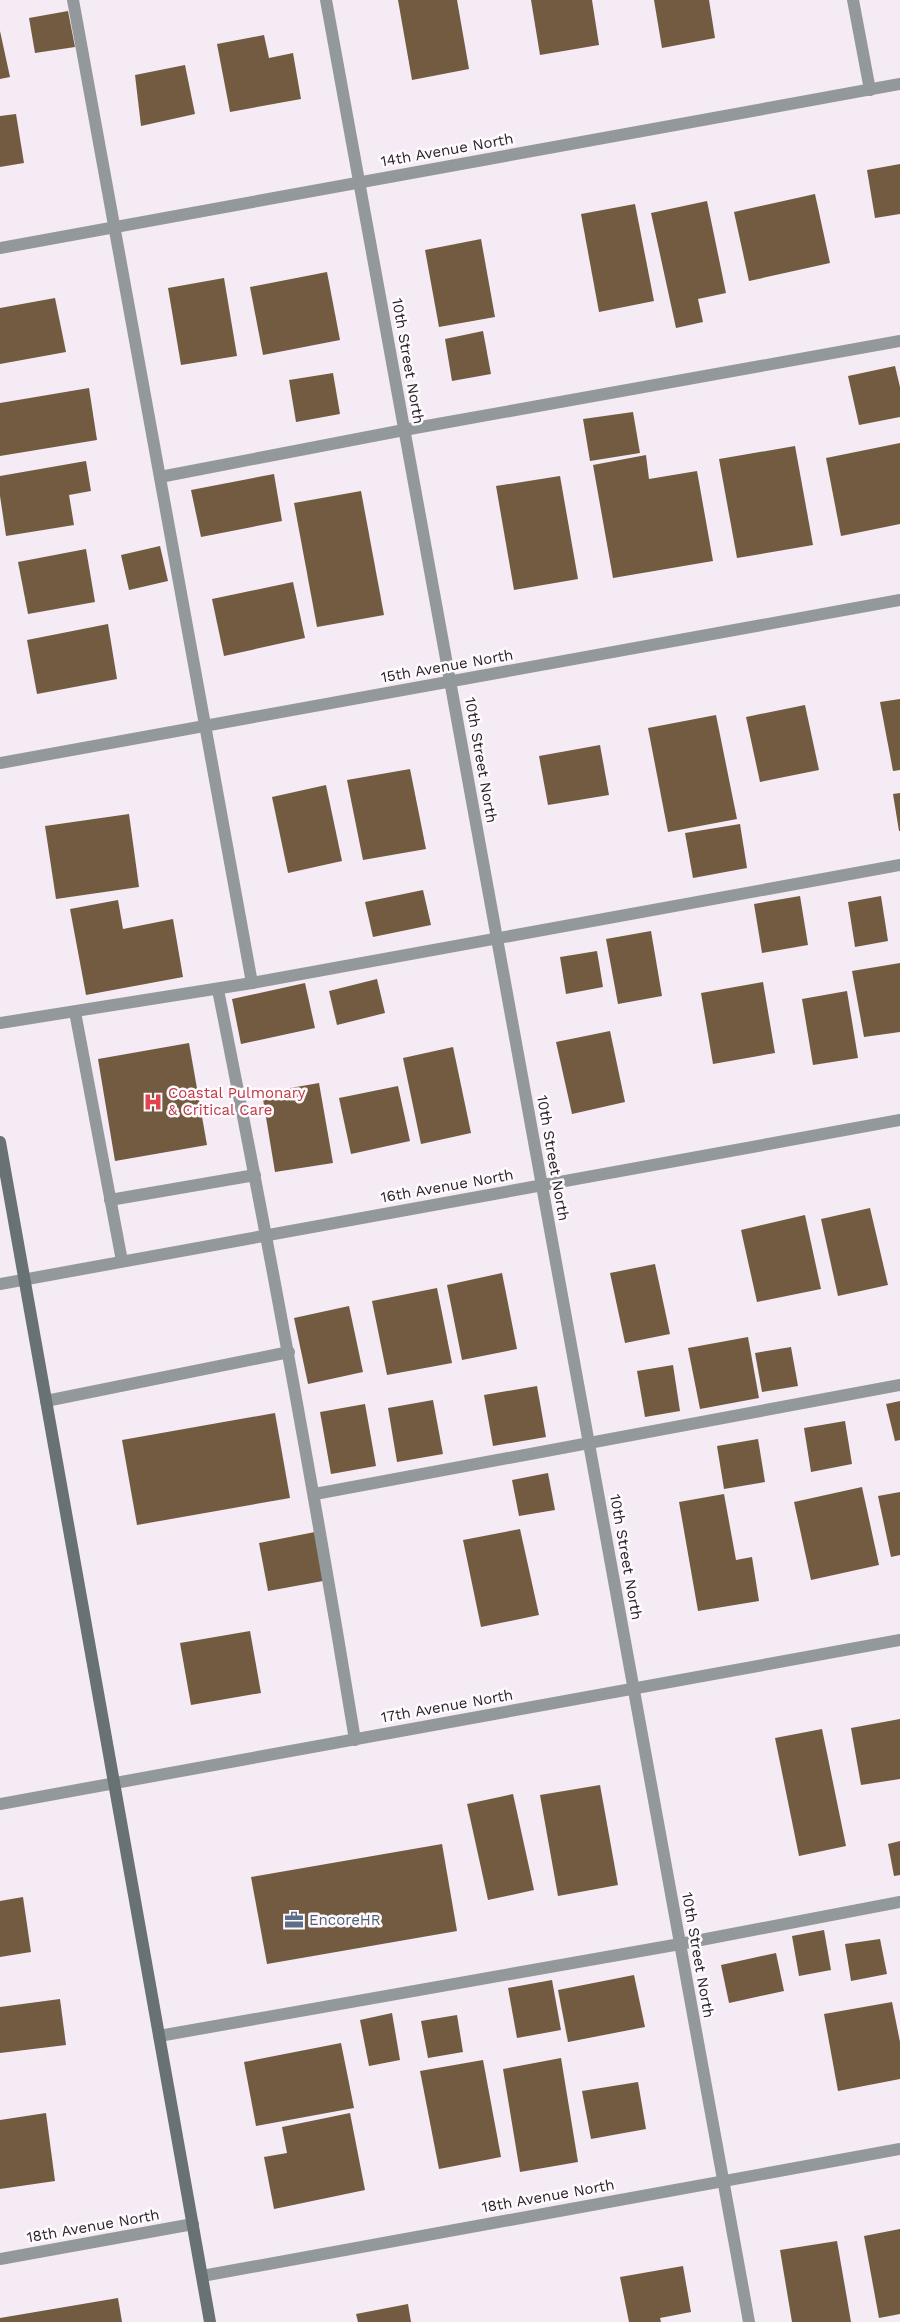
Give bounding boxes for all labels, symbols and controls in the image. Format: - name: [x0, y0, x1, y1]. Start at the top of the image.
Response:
- street label: 14th Avenue North: [379, 129, 515, 171]
- street label: 10th Street North: [388, 297, 428, 425]
- street label: 15th Avenue North: [379, 646, 515, 686]
- street label: 10th Street North: [461, 696, 501, 824]
- place label: Coastal Pulmonary & Critical Care: [168, 1084, 306, 1119]
- hospital icon: Coastal Pulmonary & Critical Care: [142, 1091, 164, 1113]
- street label: 10th Street North: [533, 1094, 573, 1222]
- street label: 16th Avenue North: [379, 1165, 515, 1207]
- street label: 10th Street North: [606, 1493, 646, 1621]
- street label: 17th Avenue North: [380, 1686, 514, 1726]
- street label: 10th Street North: [678, 1891, 718, 2019]
- office icon: EncoreHR: [283, 1909, 305, 1931]
- place label: EncoreHR: [309, 1911, 381, 1929]
- street label: 18th Avenue North: [480, 2175, 616, 2217]
- street label: 18th Avenue North: [25, 2205, 161, 2247]

